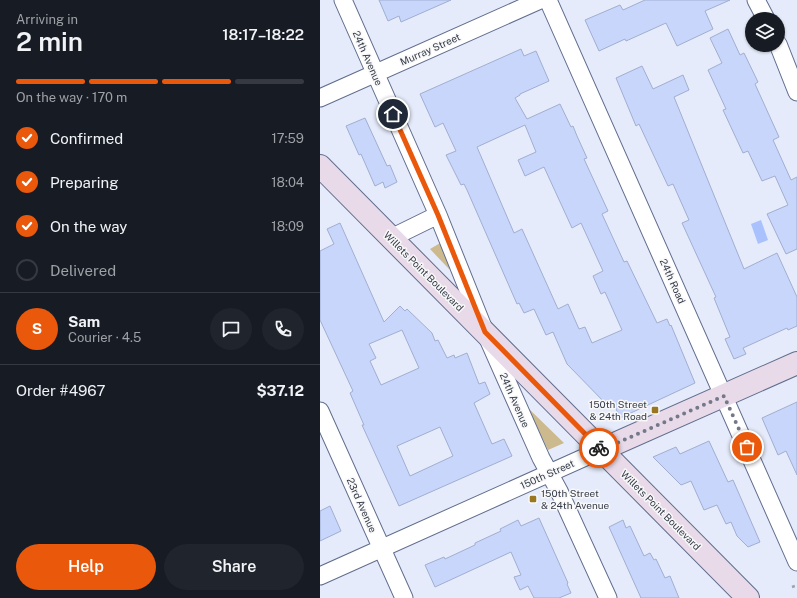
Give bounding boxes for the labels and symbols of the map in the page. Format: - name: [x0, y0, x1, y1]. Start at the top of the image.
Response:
- street label: 24th Avenue: [351, 29, 386, 88]
- street label: Murray Street: [398, 30, 462, 68]
- pin: [376, 97, 410, 131]
- street label: Willets Point Boulevard: [382, 229, 466, 313]
- street label: 24th Road: [658, 257, 688, 305]
- street label: 24th Avenue: [498, 371, 533, 430]
- place label: 150th Street & 24th Road: [589, 398, 647, 422]
- marker: 150th Street & 24th Road: [650, 405, 660, 415]
- courier: [579, 428, 619, 468]
- pin: [730, 430, 764, 464]
- street label: 150th Street: [518, 457, 576, 491]
- street label: Willets Point Boulevard: [619, 468, 703, 552]
- street label: 23rd Avenue: [345, 476, 380, 535]
- place label: 150th Street & 24th Avenue: [541, 487, 610, 511]
- marker: 150th Street & 24th Avenue: [528, 494, 538, 504]

